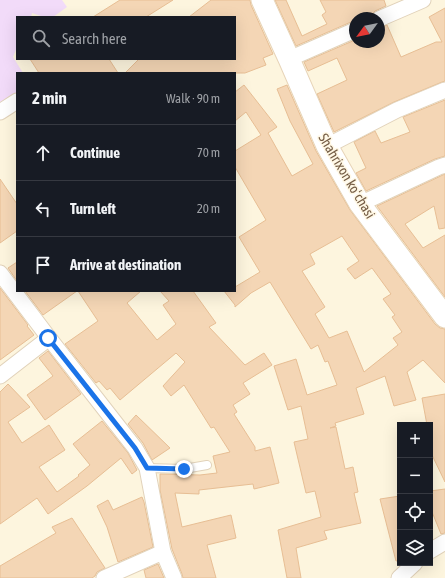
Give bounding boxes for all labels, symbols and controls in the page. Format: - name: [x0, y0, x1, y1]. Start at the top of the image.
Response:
- north arrow: [349, 12, 385, 48]
- search box: [16, 16, 236, 60]
- icon: search: [30, 27, 52, 49]
- text: Search here: [62, 30, 127, 47]
- text: 2 min: [32, 88, 67, 108]
- text: Walk · 90 m: [166, 91, 220, 106]
- street label: Shahrixon koʻchasi: [315, 131, 379, 221]
- icon: ahead: [32, 142, 54, 164]
- text: Continue: [70, 144, 120, 161]
- text: 70 m: [197, 145, 220, 160]
- icon: left: [32, 198, 54, 220]
- text: Turn left: [70, 200, 116, 217]
- text: 20 m: [197, 201, 220, 216]
- icon: arrive: [32, 254, 54, 276]
- text: Arrive at destination: [70, 256, 181, 273]
- route start: [39, 329, 57, 347]
- map controls: [397, 422, 433, 566]
- button: +: [397, 422, 433, 458]
- button: −: [397, 458, 433, 494]
- route end: [175, 460, 193, 478]
- button: locate: [397, 494, 433, 530]
- button: layers: [397, 530, 433, 566]

